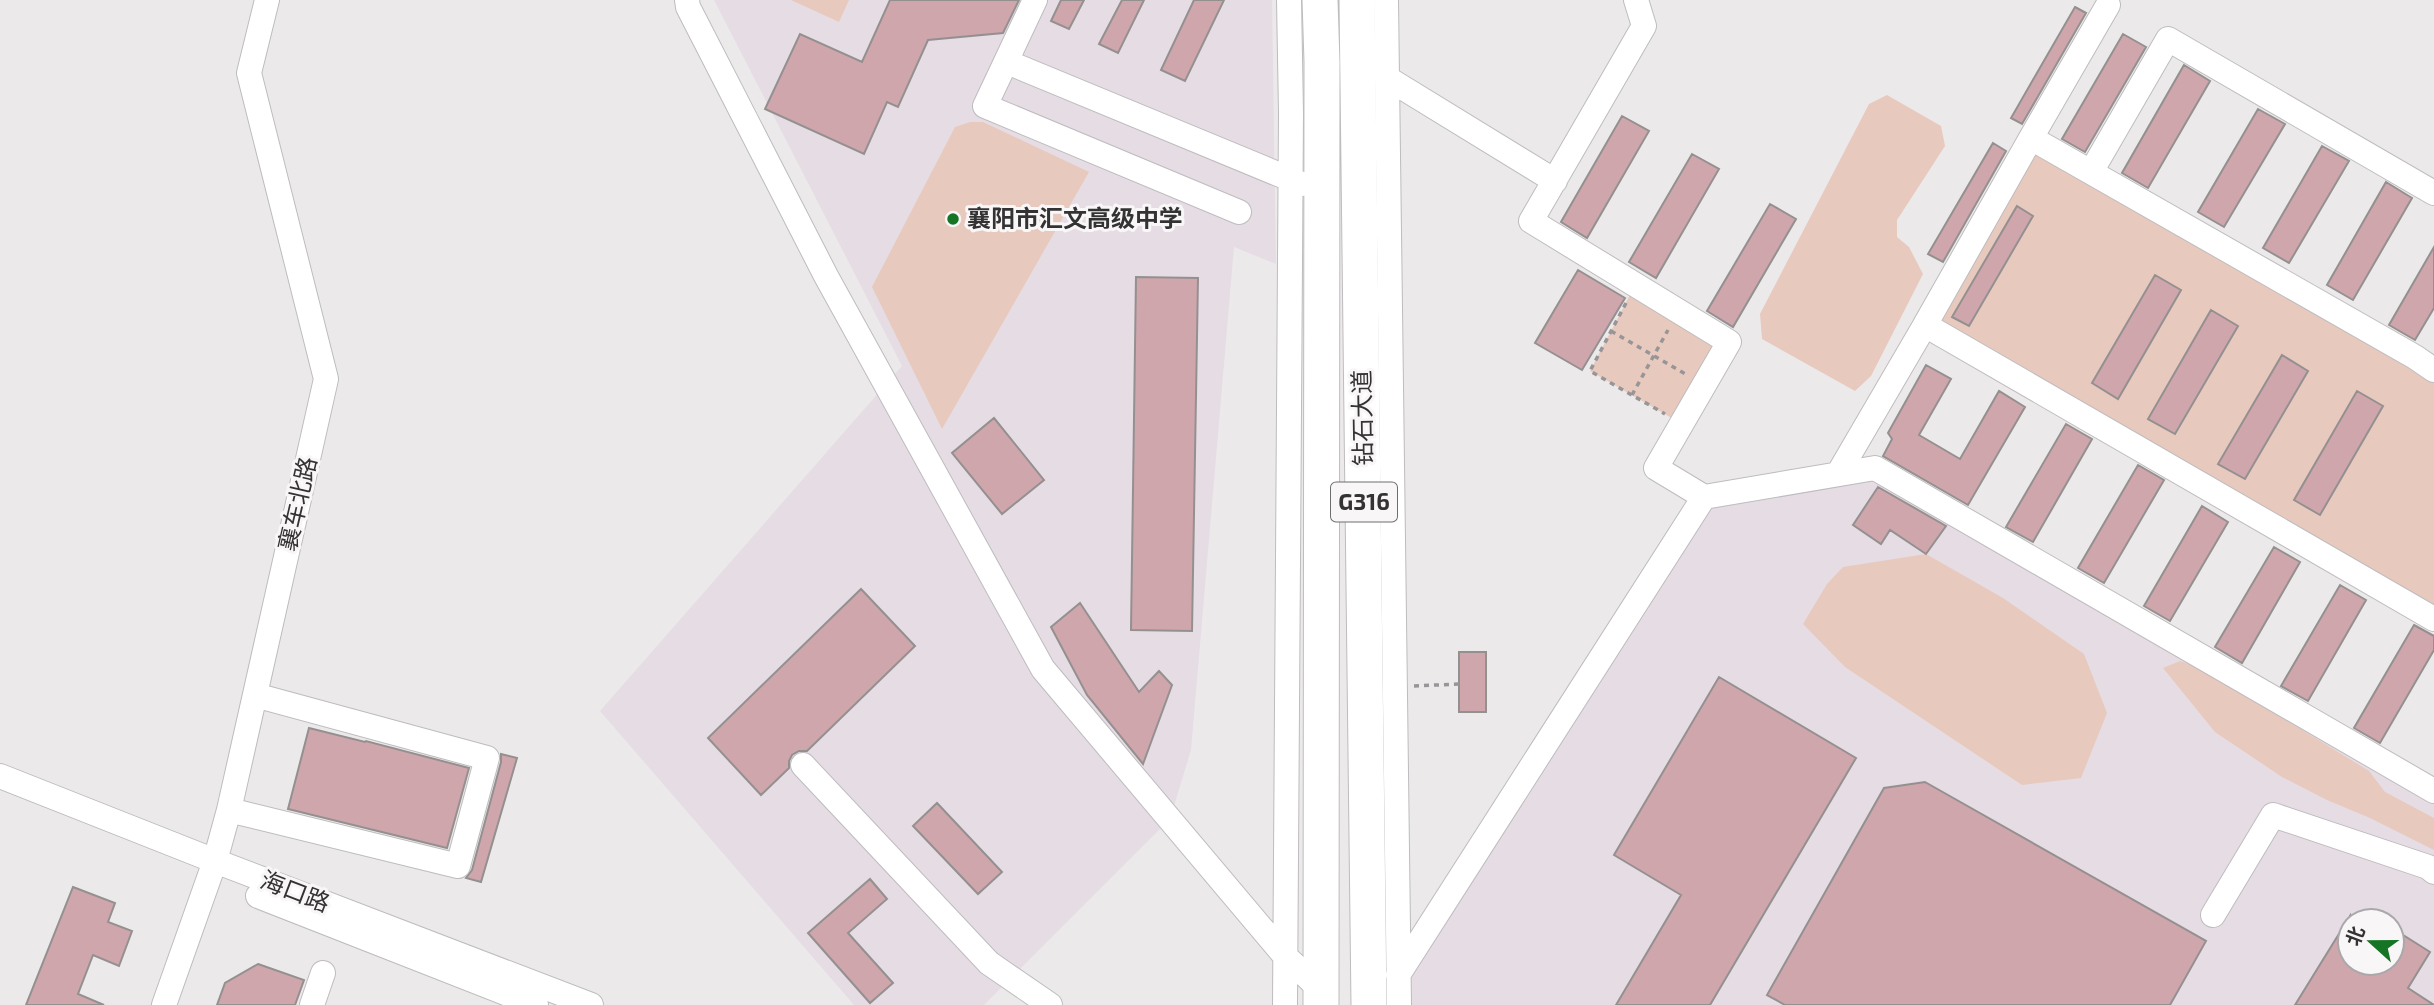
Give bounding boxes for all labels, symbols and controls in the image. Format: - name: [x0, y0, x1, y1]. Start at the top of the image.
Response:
- place label: 襄阳市汇文高级中学: [967, 203, 1183, 232]
- marker: 襄阳市汇文高级中学: [945, 211, 961, 227]
- street label: 钻石大道: [1346, 370, 1377, 466]
- street label: 襄车北路: [272, 454, 321, 554]
- road number: G316: [1331, 482, 1397, 522]
- street label: 海口路: [257, 864, 334, 917]
- north arrow: [2336, 907, 2406, 977]
- text: 北: [2341, 923, 2369, 949]

